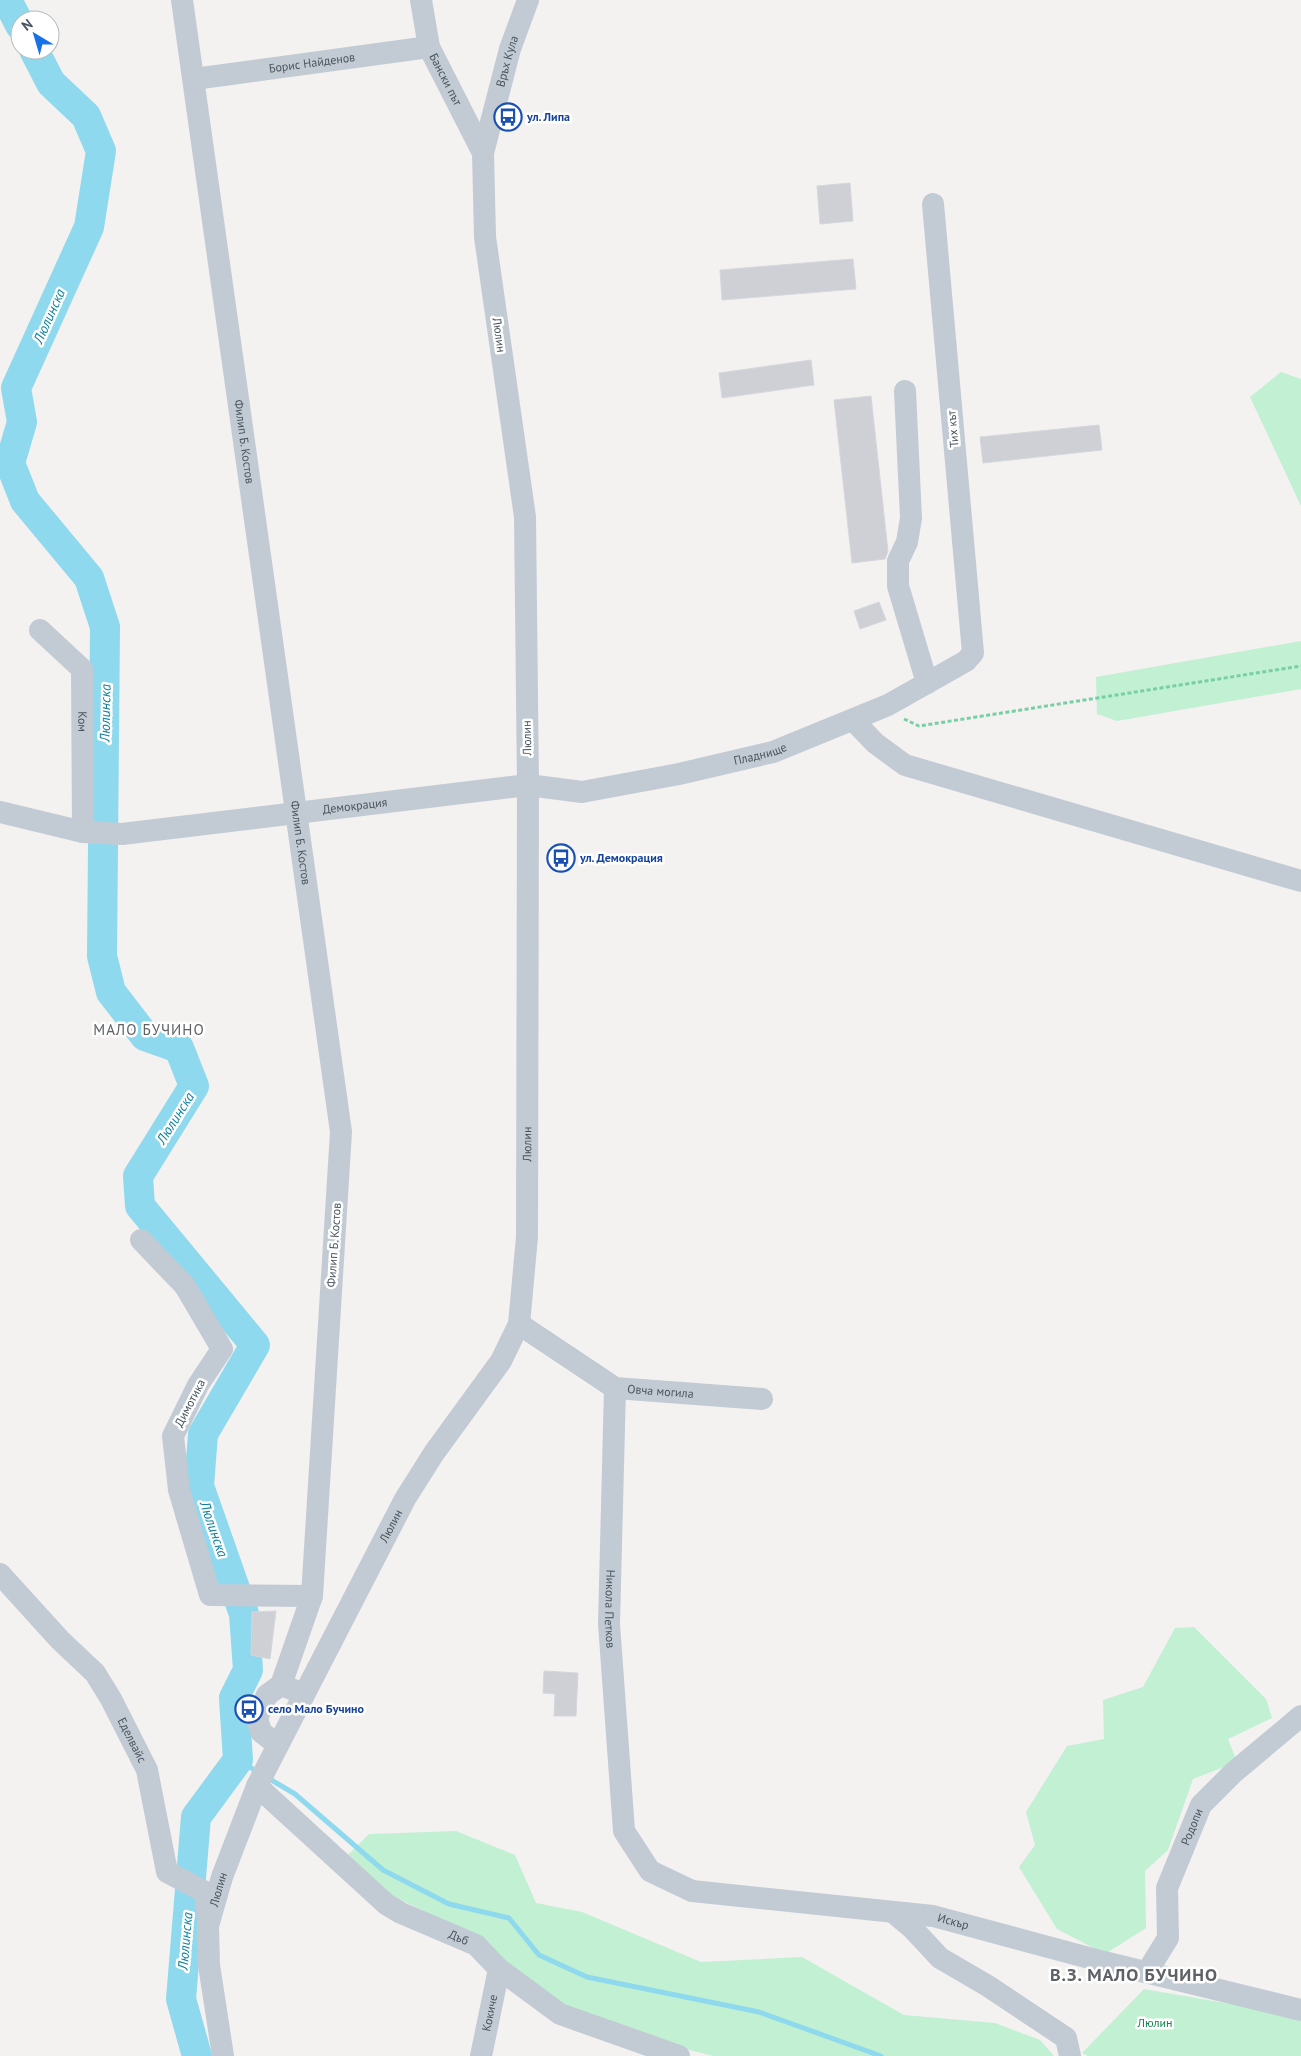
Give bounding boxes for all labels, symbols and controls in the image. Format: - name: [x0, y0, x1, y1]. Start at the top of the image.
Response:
- north arrow: [10, 10, 60, 60]
- text: N: [18, 15, 36, 35]
- street label: Връх Кула: [492, 33, 521, 88]
- street label: Борис Найденов: [268, 49, 356, 76]
- street label: Бански път: [426, 50, 466, 108]
- bus stop icon: ул. Липа: [493, 102, 523, 132]
- place label: ул. Липа: [526, 109, 570, 124]
- water label: Люлинска: [29, 286, 69, 347]
- street label: Люлин: [489, 316, 509, 353]
- street label: Филип Б. Костов: [231, 399, 258, 485]
- street label: Тих кът: [943, 410, 962, 448]
- water label: Люлинска: [95, 684, 115, 743]
- street label: Ком: [75, 711, 90, 732]
- street label: Люлин: [519, 720, 534, 757]
- street label: Пладнище: [732, 739, 789, 768]
- street label: Демокрация: [322, 794, 388, 817]
- street label: Филип Б. Костов: [288, 800, 314, 886]
- bus stop icon: ул. Демокрация: [546, 843, 576, 873]
- place label: ул. Демокрация: [579, 850, 663, 865]
- district label: МАЛО БУЧИНО: [93, 1020, 205, 1039]
- water label: Люлинска: [152, 1089, 198, 1148]
- street label: Люлин: [519, 1127, 534, 1163]
- street label: Филип Б. Костов: [323, 1202, 344, 1288]
- street label: Димотика: [171, 1376, 208, 1429]
- street label: Овча могила: [627, 1381, 694, 1401]
- water label: Люлинска: [196, 1498, 232, 1559]
- street label: Люлин: [375, 1507, 405, 1546]
- street label: Никола Петков: [602, 1569, 619, 1649]
- bus stop icon: село Мало Бучино: [234, 1694, 264, 1724]
- place label: село Мало Бучино: [268, 1701, 364, 1716]
- street label: Еделвайс: [115, 1715, 150, 1766]
- street label: Родопи: [1177, 1806, 1206, 1847]
- street label: Люлин: [206, 1870, 230, 1909]
- street label: Искър: [936, 1910, 971, 1932]
- water label: Люлинска: [173, 1911, 196, 1972]
- street label: Дъб: [447, 1926, 471, 1948]
- district label: В.З. МАЛО БУЧИНО: [1050, 1963, 1218, 1986]
- street label: Кокиче: [478, 1993, 501, 2033]
- park label: Люлин: [1136, 2015, 1173, 2030]

